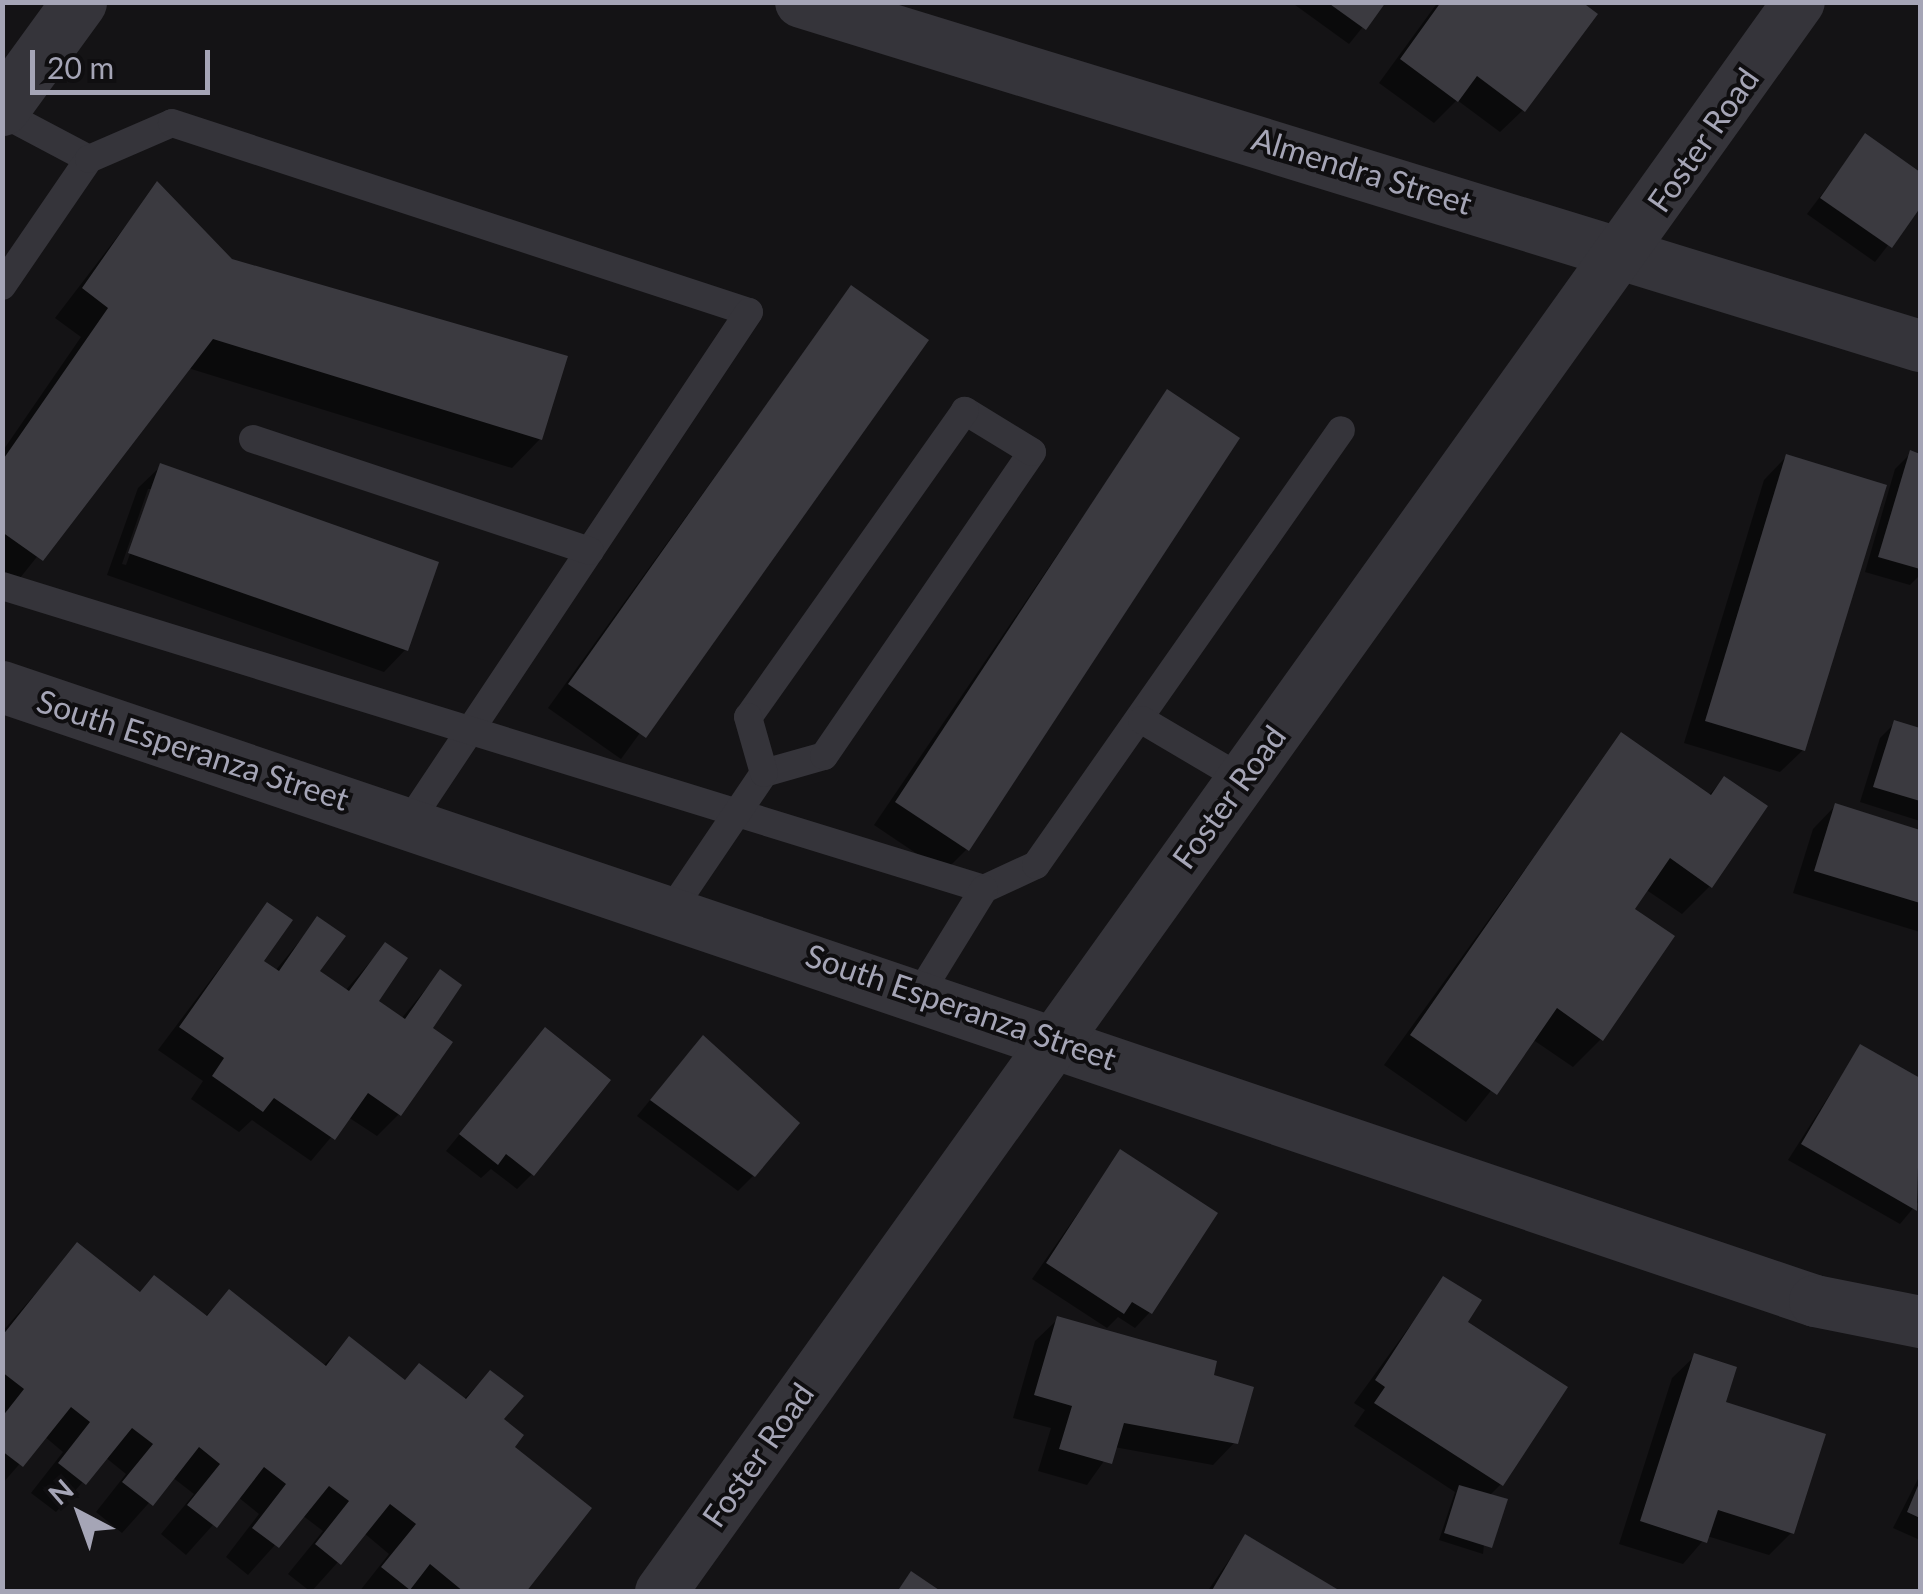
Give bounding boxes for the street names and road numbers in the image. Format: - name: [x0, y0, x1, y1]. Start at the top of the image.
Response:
- street label: Foster Road: [1639, 60, 1767, 220]
- street label: Almendra Street: [1247, 119, 1477, 223]
- street label: South Esperanza Street: [32, 681, 354, 819]
- street label: Foster Road: [1164, 718, 1294, 876]
- street label: South Esperanza Street: [801, 936, 1121, 1078]
- street label: Foster Road: [694, 1375, 822, 1535]

